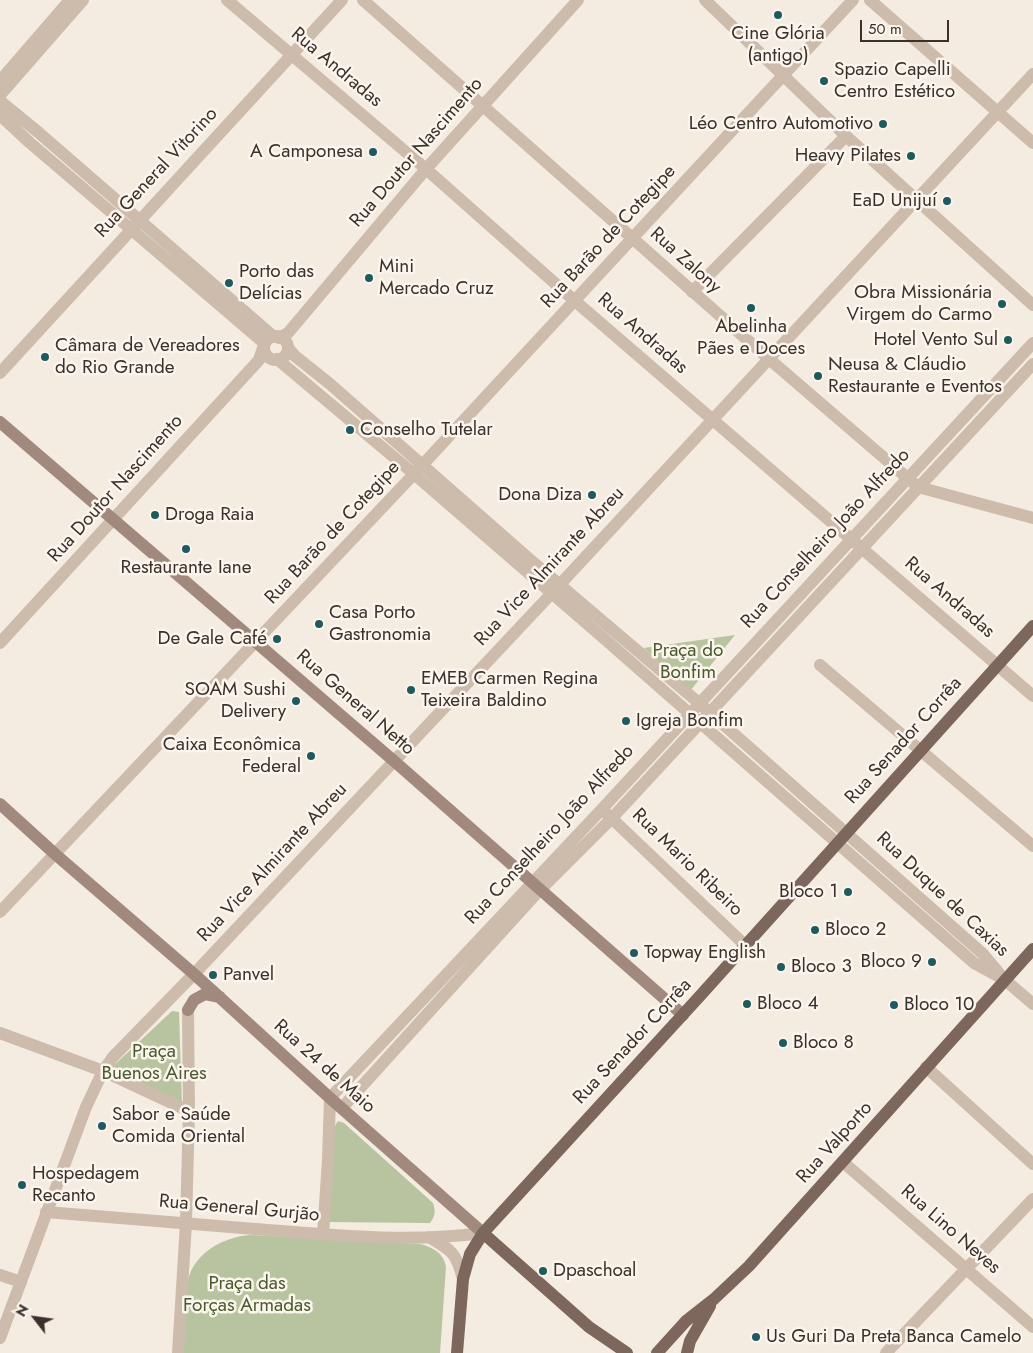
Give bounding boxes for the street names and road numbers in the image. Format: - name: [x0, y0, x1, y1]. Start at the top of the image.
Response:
- street label: Rua Andradas: [286, 23, 386, 113]
- street label: Rua Doutor Nascimento: [346, 73, 488, 233]
- street label: Rua General Vitorino: [91, 103, 223, 243]
- street label: Rua Barão de Cotegipe: [537, 161, 681, 313]
- street label: Rua Zalony: [645, 223, 725, 299]
- street label: Rua Andradas: [592, 289, 692, 379]
- street label: Rua Doutor Nascimento: [44, 410, 188, 568]
- street label: Rua Conselheiro João Alfredo: [737, 444, 915, 634]
- street label: Rua Barão de Cotegipe: [261, 457, 405, 609]
- street label: Rua Vice Almirante Abreu: [470, 483, 630, 651]
- street label: Rua Andradas: [899, 553, 999, 643]
- street label: Rua General Netto: [291, 645, 419, 761]
- street label: Rua Senador Corrêa: [841, 673, 967, 809]
- street label: Rua Conselheiro João Alfredo: [461, 740, 639, 930]
- street label: Rua Vice Almirante Abreu: [193, 779, 353, 947]
- street label: Rua Mario Ribeiro: [627, 804, 747, 922]
- street label: Rua Duque de Caxias: [871, 828, 1013, 962]
- street label: Rua Senador Corrêa: [569, 975, 697, 1109]
- street label: Rua 24 de Maio: [268, 1015, 380, 1119]
- street label: Rua Valporto: [792, 1097, 878, 1189]
- street label: Rua Lino Neves: [895, 1180, 1005, 1280]
- street label: Rua General Gurjão: [158, 1191, 320, 1227]

